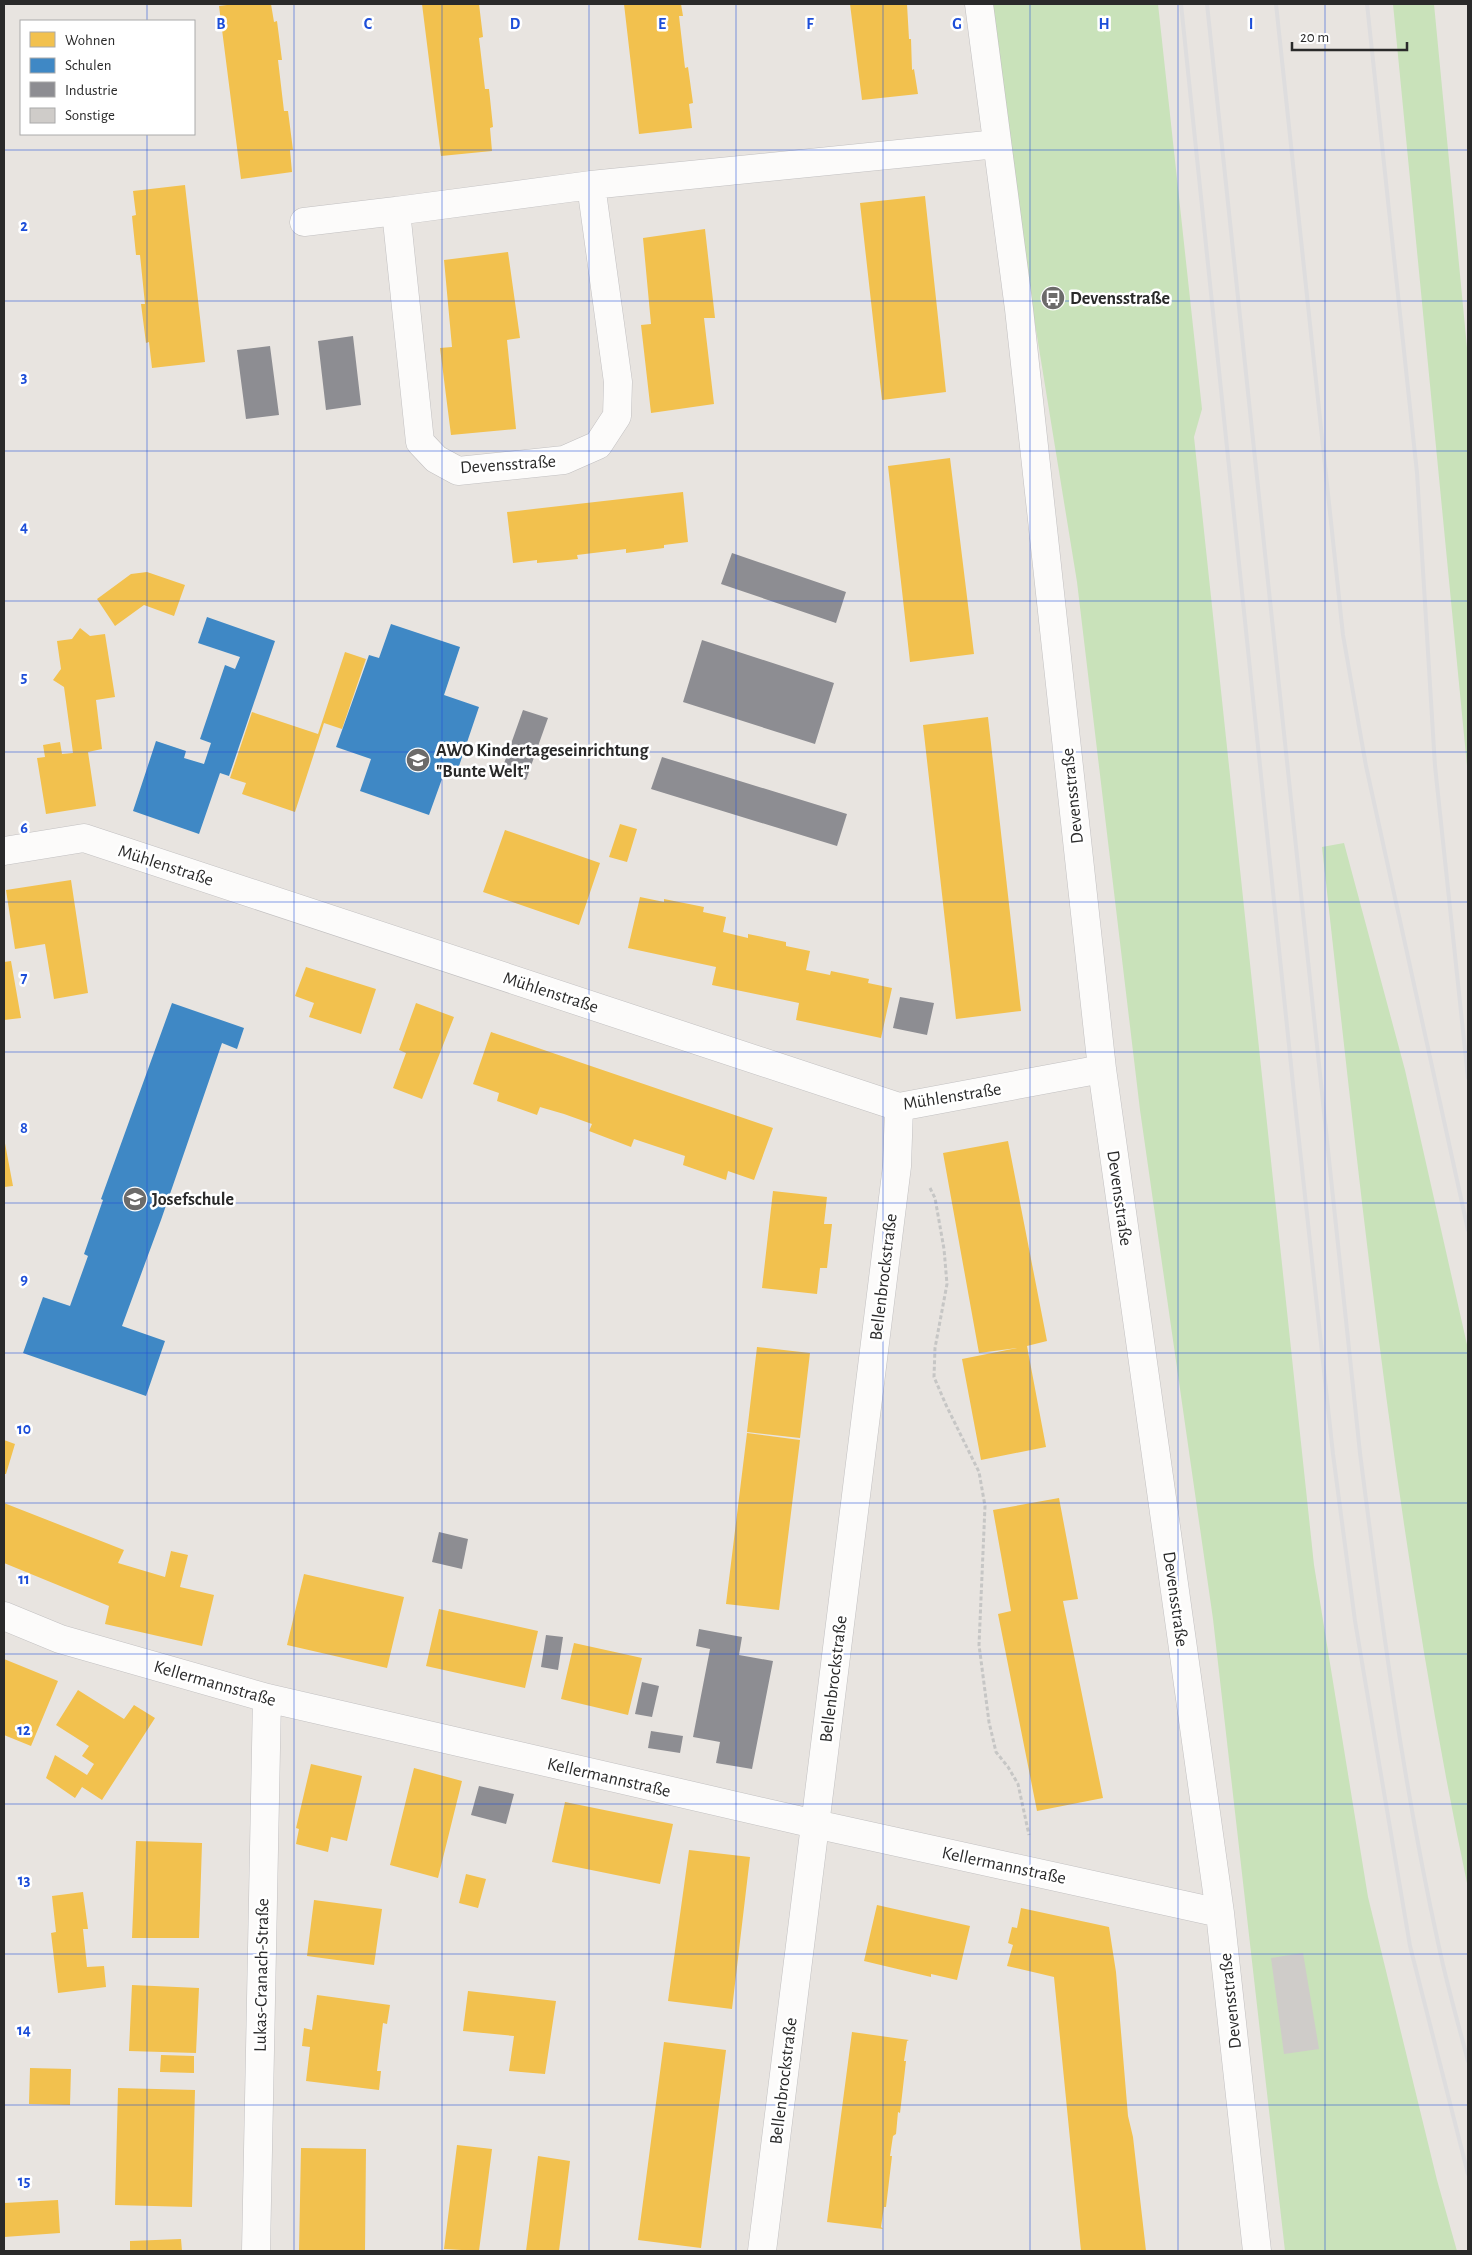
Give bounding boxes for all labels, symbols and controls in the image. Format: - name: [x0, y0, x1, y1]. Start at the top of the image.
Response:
- text: B: [216, 16, 226, 32]
- text: C: [364, 16, 373, 32]
- text: D: [510, 16, 521, 32]
- text: E: [658, 16, 666, 32]
- text: F: [806, 16, 814, 32]
- text: G: [952, 16, 962, 32]
- text: H: [1098, 16, 1110, 32]
- text: I: [1249, 16, 1253, 32]
- legend: [20, 20, 195, 135]
- scale bar: [1292, 20, 1407, 52]
- text: 20 m: [1300, 30, 1329, 45]
- text: Wohnen: [65, 33, 115, 48]
- text: Schulen: [65, 58, 111, 73]
- text: Industrie: [65, 83, 118, 98]
- text: Sonstige: [65, 108, 115, 123]
- text: 2: [20, 218, 28, 234]
- bus stop icon: Devensstraße: [1040, 285, 1066, 311]
- place label: Devensstraße: [1070, 290, 1170, 308]
- text: 3: [21, 369, 28, 385]
- street label: Devensstraße: [459, 453, 557, 477]
- text: 4: [20, 519, 28, 535]
- text: 5: [21, 669, 28, 685]
- place label: AWO Kindertageseinrichtung "Bunte Welt": [436, 742, 649, 781]
- school or university icon: AWO Kindertageseinrichtung "Bunte Welt": [405, 747, 431, 773]
- street label: Devensstraße: [1059, 747, 1087, 845]
- text: 6: [20, 820, 28, 836]
- street label: Mühlenstraße: [116, 842, 216, 890]
- street label: Mühlenstraße: [501, 969, 601, 1017]
- text: 7: [21, 970, 28, 986]
- street label: Mühlenstraße: [902, 1080, 1002, 1114]
- text: 8: [20, 1120, 28, 1136]
- street label: Devensstraße: [1103, 1149, 1135, 1247]
- school or university icon: Josefschule: [122, 1186, 148, 1212]
- place label: Josefschule: [152, 1191, 234, 1209]
- street label: Bellenbrockstraße: [867, 1213, 901, 1342]
- text: 9: [20, 1271, 28, 1287]
- text: 10: [17, 1421, 31, 1437]
- street label: Devensstraße: [1159, 1550, 1191, 1648]
- text: 11: [18, 1571, 30, 1587]
- street label: Bellenbrockstraße: [817, 1615, 851, 1744]
- street label: Kellermannstraße: [152, 1658, 278, 1710]
- text: 12: [17, 1722, 31, 1738]
- street label: Kellermannstraße: [545, 1755, 672, 1801]
- street label: Kellermannstraße: [940, 1844, 1067, 1888]
- text: 13: [18, 1872, 30, 1888]
- street label: Lukas-Cranach-Straße: [252, 1898, 272, 2052]
- street label: Devensstraße: [1217, 1952, 1245, 2050]
- street label: Bellenbrockstraße: [767, 2017, 801, 2146]
- text: 14: [17, 2022, 31, 2038]
- text: 15: [18, 2173, 30, 2189]

